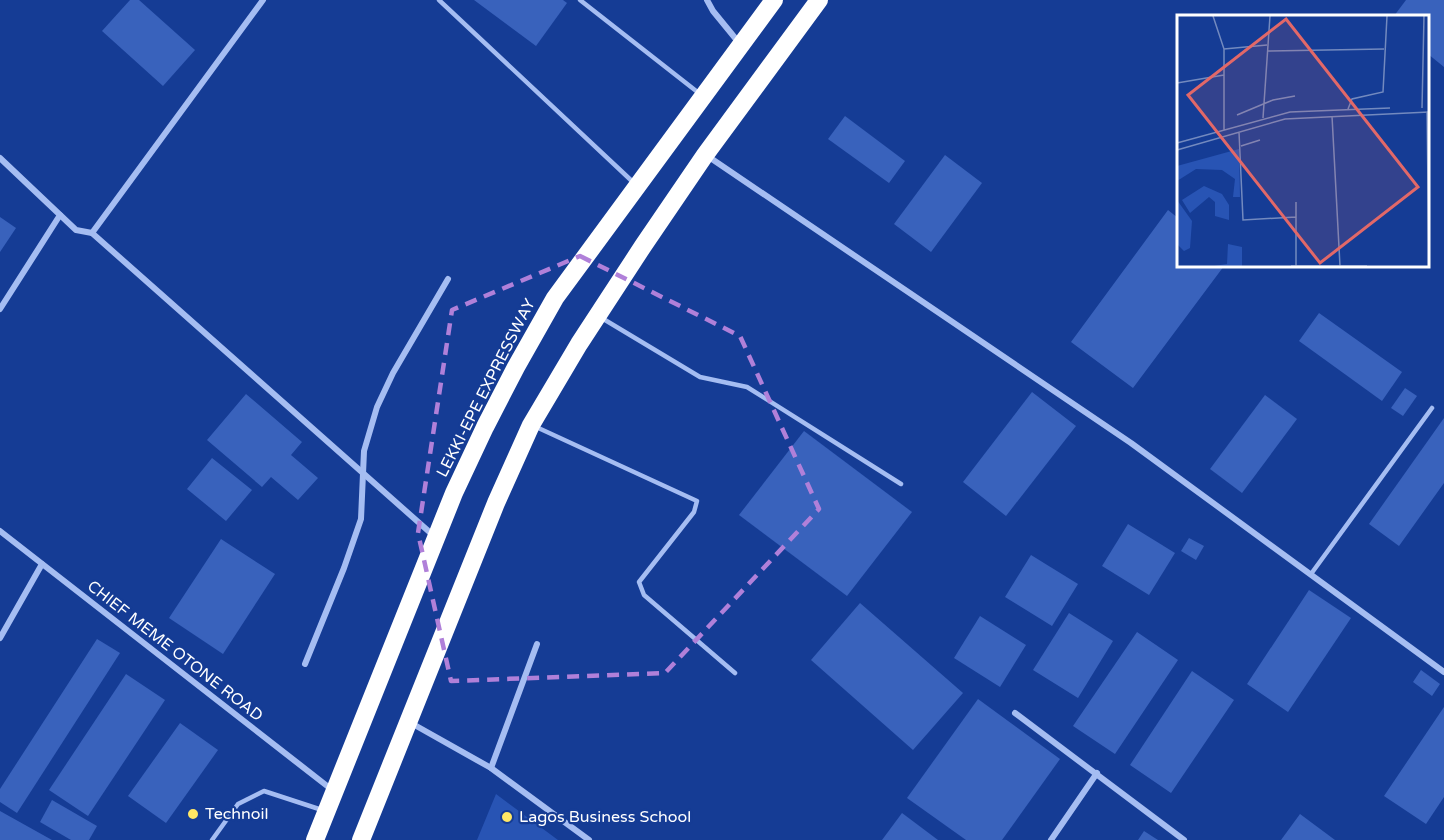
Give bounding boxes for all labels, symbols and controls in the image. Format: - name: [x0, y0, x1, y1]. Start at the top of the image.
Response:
- inset map: [1177, 15, 1429, 267]
- street label: LEKKI-EPE EXPRESSWAY: [432, 295, 540, 481]
- street label: CHIEF MEME OTONE ROAD: [83, 576, 267, 726]
- place label: Technoil: [205, 804, 269, 824]
- marker: Technoil: [186, 807, 200, 821]
- place label: Lagos Business School: [519, 807, 691, 827]
- marker: Lagos Business School: [500, 810, 514, 824]

